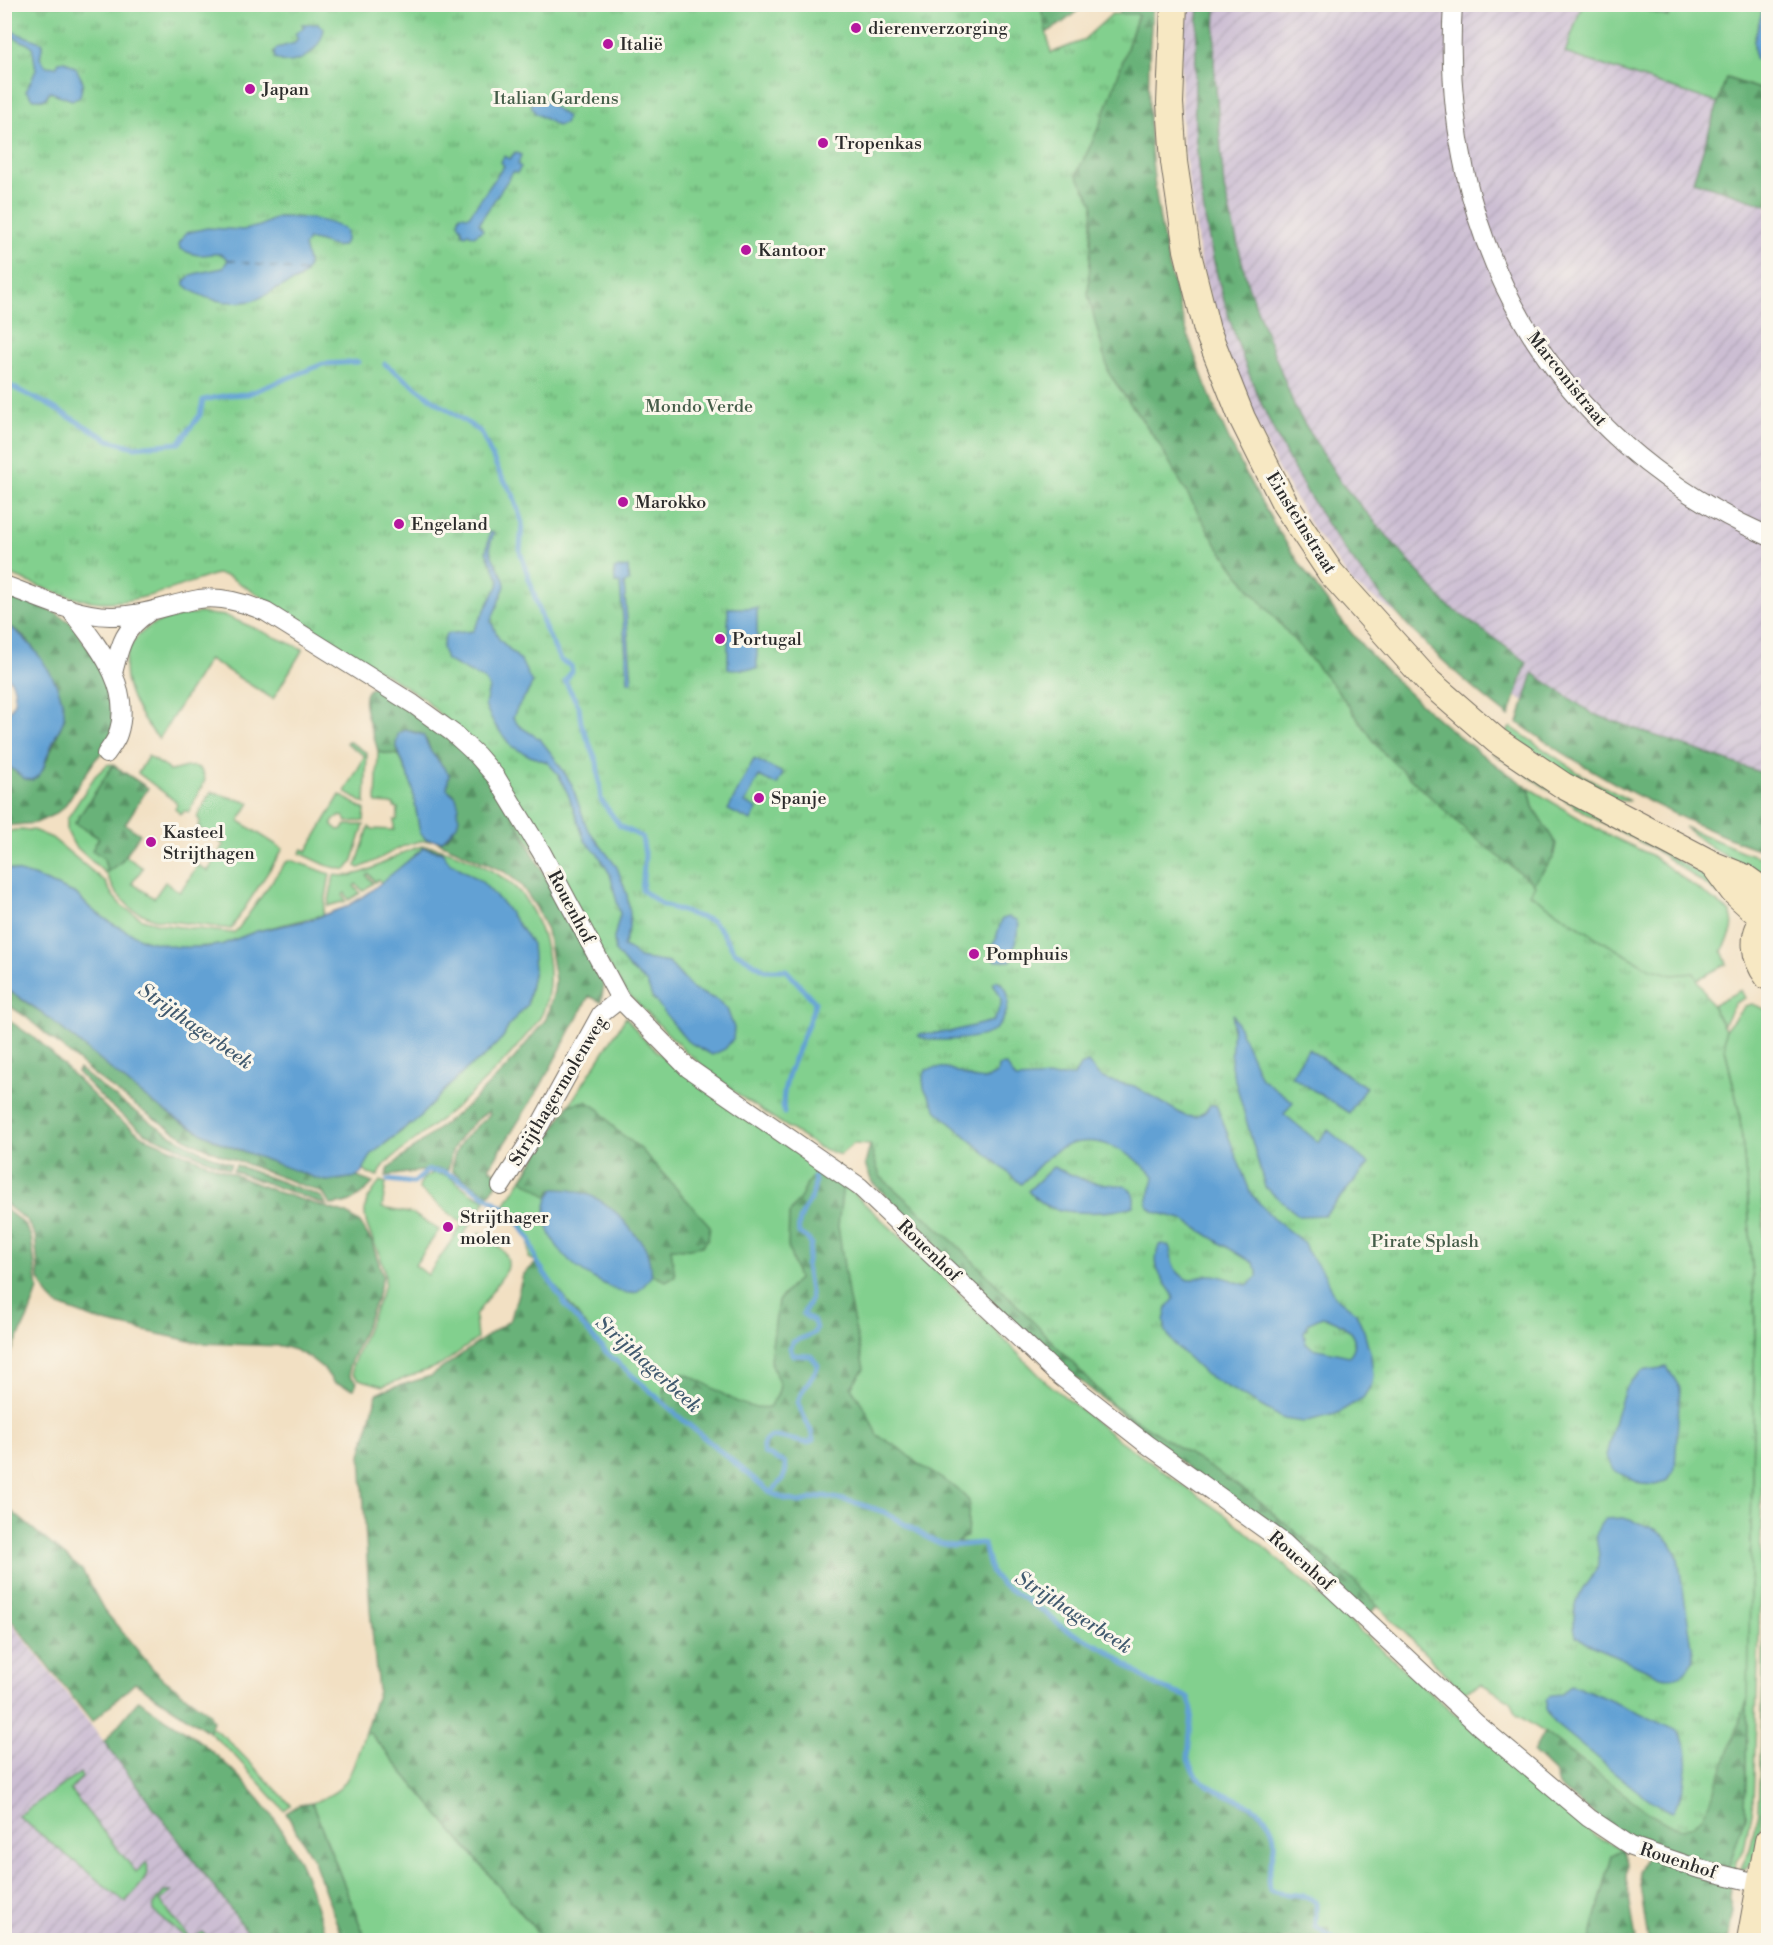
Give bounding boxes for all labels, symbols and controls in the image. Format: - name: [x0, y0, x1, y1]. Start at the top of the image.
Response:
- place label: dierenverzorging: [868, 17, 1008, 40]
- marker: dierenverzorging: [849, 21, 863, 35]
- place label: Italië: [620, 33, 663, 56]
- marker: Italië: [601, 37, 615, 51]
- place label: Japan: [261, 78, 309, 101]
- marker: Japan: [243, 82, 257, 96]
- park label: Italian Gardens: [493, 87, 619, 110]
- place label: Tropenkas: [835, 132, 922, 155]
- marker: Tropenkas: [816, 136, 830, 150]
- place label: Kantoor: [758, 239, 826, 262]
- marker: Kantoor: [739, 243, 753, 257]
- street label: Marconistraat: [1522, 327, 1613, 431]
- park label: Mondo Verde: [645, 395, 753, 418]
- street label: Einsteinstraat: [1261, 468, 1342, 579]
- place label: Marokko: [635, 491, 706, 514]
- marker: Marokko: [616, 495, 630, 509]
- place label: Engeland: [411, 513, 489, 536]
- marker: Engeland: [392, 517, 406, 531]
- place label: Portugal: [732, 628, 803, 651]
- marker: Portugal: [713, 632, 727, 646]
- place label: Spanje: [771, 787, 827, 810]
- marker: Spanje: [752, 791, 766, 805]
- place label: Kasteel Strijthagen: [163, 821, 255, 865]
- marker: Kasteel Strijthagen: [144, 835, 158, 849]
- street label: Rouenhof: [542, 866, 601, 949]
- place label: Pomphuis: [986, 943, 1068, 966]
- marker: Pomphuis: [967, 947, 981, 961]
- water label: Strijthagerbeek: [133, 978, 257, 1076]
- street label: Strijthagermolenweg: [504, 1011, 612, 1170]
- place label: Strijthager molen: [460, 1206, 549, 1250]
- street label: Rouenhof: [892, 1215, 967, 1288]
- marker: Strijthager molen: [441, 1220, 455, 1234]
- park label: Pirate Splash: [1371, 1230, 1479, 1253]
- water label: Strijthagerbeek: [590, 1311, 706, 1419]
- street label: Rouenhof: [1263, 1526, 1340, 1597]
- water label: Strijthagerbeek: [1010, 1566, 1136, 1660]
- street label: Rouenhof: [1637, 1838, 1721, 1885]

